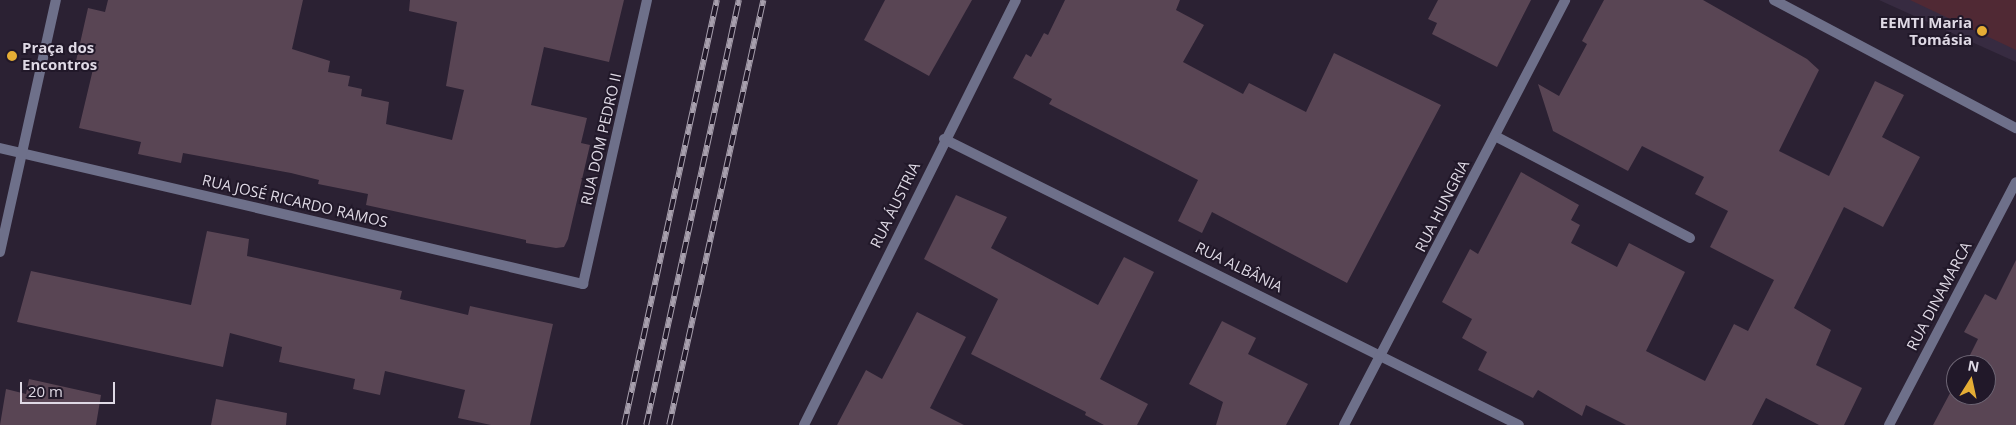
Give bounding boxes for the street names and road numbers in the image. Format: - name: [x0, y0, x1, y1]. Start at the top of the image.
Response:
- street label: RUA DOM PEDRO II: [577, 71, 625, 207]
- street label: RUA HUNGRIA: [1411, 157, 1473, 255]
- street label: RUA ÁUSTRIA: [866, 159, 924, 251]
- street label: RUA JOSÉ RICARDO RAMOS: [200, 171, 390, 231]
- street label: RUA ALBÂNIA: [1192, 238, 1286, 296]
- street label: RUA DINAMARCA: [1903, 239, 1975, 353]

